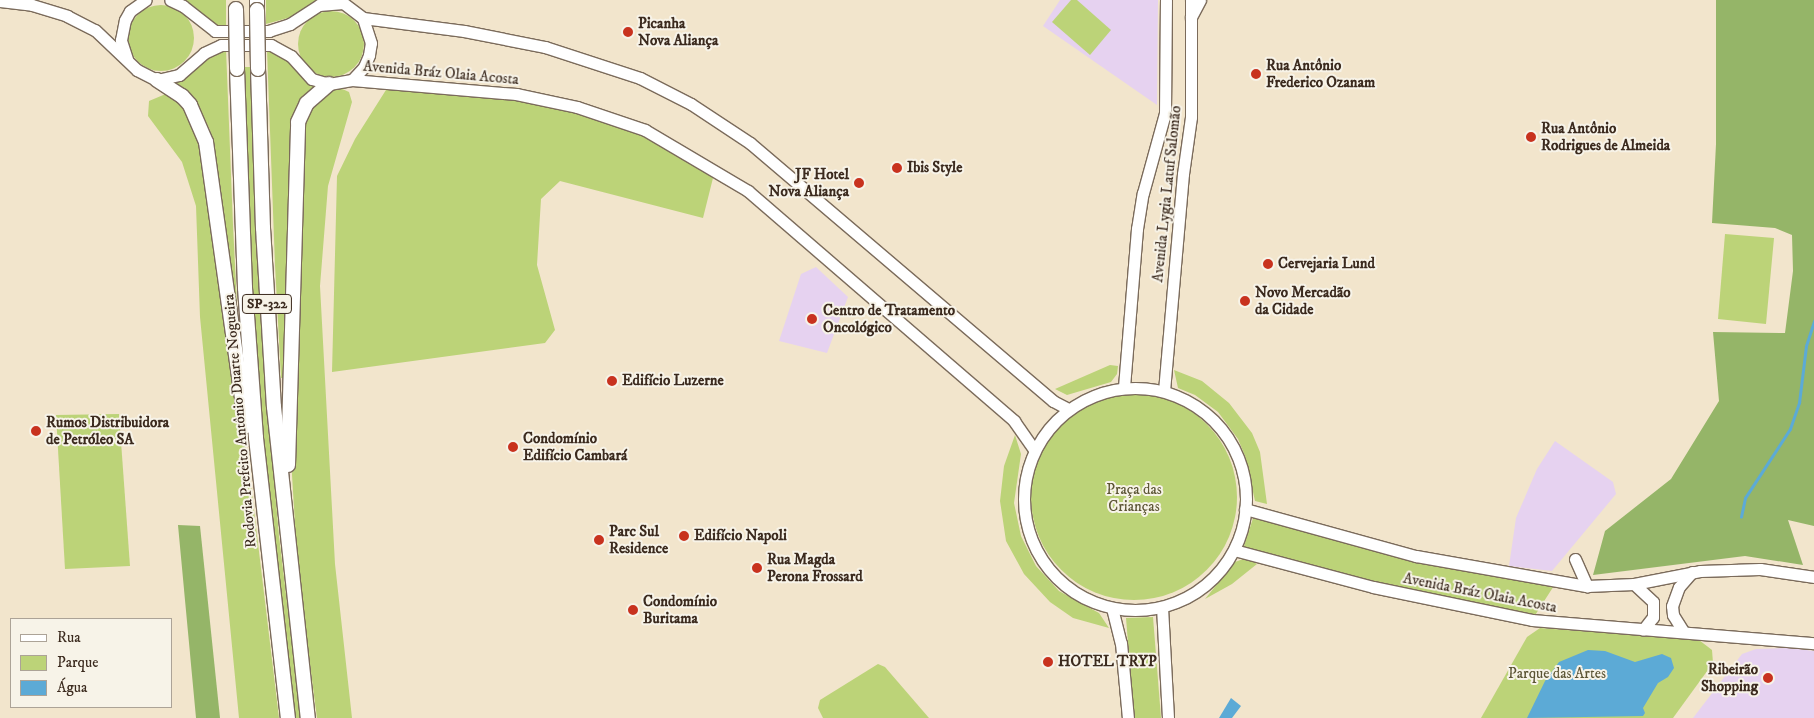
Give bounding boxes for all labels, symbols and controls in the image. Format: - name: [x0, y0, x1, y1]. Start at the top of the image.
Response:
- place label: Picanha Nova Aliança: [638, 14, 718, 49]
- marker: Picanha Nova Aliança: [622, 26, 634, 38]
- place label: Rua Antônio Frederico Ozanam: [1266, 56, 1375, 91]
- street label: Avenida Bráz Olaia Acosta: [362, 57, 520, 89]
- marker: Rua Antônio Frederico Ozanam: [1250, 68, 1262, 80]
- street label: Avenida Lygia Latuf Salomão: [1149, 105, 1185, 283]
- place label: Rua Antônio Rodrigues de Almeida: [1541, 119, 1670, 154]
- marker: Rua Antônio Rodrigues de Almeida: [1525, 131, 1537, 143]
- place label: Ibis Style: [907, 159, 962, 177]
- marker: Ibis Style: [891, 162, 903, 174]
- place label: JF Hotel Nova Aliança: [769, 165, 849, 200]
- marker: JF Hotel Nova Aliança: [853, 177, 865, 189]
- place label: Cervejaria Lund: [1278, 255, 1375, 273]
- marker: Cervejaria Lund: [1262, 258, 1274, 270]
- place label: Novo Mercadão da Cidade: [1255, 283, 1351, 318]
- road number: SP-322: [241, 292, 293, 316]
- street label: Rodovia Prefeito Antônio Duarte Nogueira: [220, 293, 260, 549]
- marker: Novo Mercadão da Cidade: [1239, 295, 1251, 307]
- place label: Centro de Tratamento Oncológico: [823, 301, 955, 336]
- marker: Centro de Tratamento Oncológico: [805, 312, 819, 326]
- place label: Edifício Luzerne: [622, 372, 724, 390]
- marker: Edifício Luzerne: [606, 375, 618, 387]
- place label: Rumos Distribuidora de Petróleo SA: [46, 413, 169, 448]
- marker: Rumos Distribuidora de Petróleo SA: [30, 425, 42, 437]
- place label: Condomínio Edifício Cambará: [523, 429, 627, 464]
- marker: Condomínio Edifício Cambará: [507, 441, 519, 453]
- park label: Praça das Crianças: [1106, 480, 1162, 515]
- place label: Parc Sul Residence: [609, 522, 668, 557]
- place label: Edifício Napoli: [694, 527, 787, 545]
- marker: Edifício Napoli: [678, 530, 690, 542]
- marker: Parc Sul Residence: [593, 534, 605, 546]
- place label: Rua Magda Perona Frossard: [767, 550, 863, 585]
- marker: Rua Magda Perona Frossard: [751, 562, 763, 574]
- street label: Avenida Bráz Olaia Acosta: [1402, 569, 1558, 617]
- place label: Condomínio Buritama: [643, 592, 717, 627]
- marker: Condomínio Buritama: [627, 604, 639, 616]
- legend: [10, 618, 172, 708]
- text: Rua: [57, 628, 81, 647]
- text: Parque: [57, 653, 98, 672]
- place label: HOTEL TRYP: [1058, 653, 1157, 671]
- marker: HOTEL TRYP: [1042, 656, 1054, 668]
- place label: Ribeirão Shopping: [1701, 660, 1758, 695]
- park label: Parque das Artes: [1508, 665, 1606, 683]
- marker: Ribeirão Shopping: [1762, 672, 1774, 684]
- text: Água: [57, 678, 87, 697]

